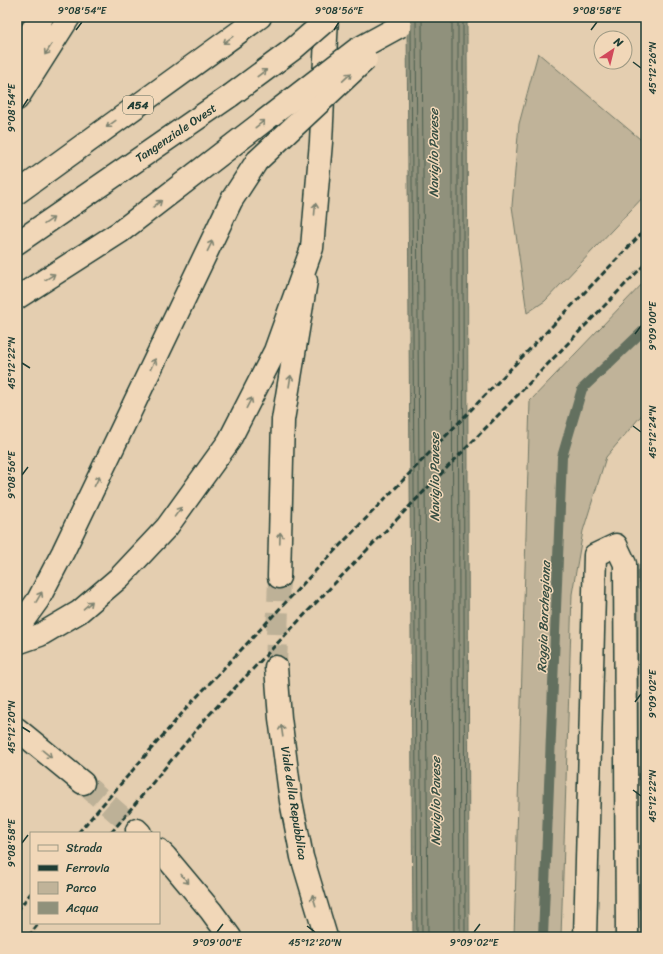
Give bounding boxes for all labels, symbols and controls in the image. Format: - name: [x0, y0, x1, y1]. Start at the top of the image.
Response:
- text: 9°08'54"E: [58, 2, 108, 20]
- text: 9°08'56"E: [315, 2, 364, 20]
- text: 9°08'58"E: [573, 2, 623, 20]
- north arrow: [593, 30, 633, 70]
- text: N: [609, 32, 627, 52]
- one-way arrow: [223, 36, 234, 44]
- text: 45°12'26"N: [644, 41, 662, 94]
- one-way arrow: [44, 44, 52, 55]
- one-way arrow: [256, 69, 267, 77]
- one-way arrow: [341, 72, 352, 81]
- text: 9°08'54"E: [3, 82, 21, 132]
- road number: A54: [123, 96, 153, 114]
- street label: Tangenziale Ovest: [131, 97, 221, 169]
- water label: Naviglio Pavese: [422, 107, 445, 197]
- one-way arrow: [106, 120, 117, 128]
- one-way arrow: [255, 120, 266, 129]
- one-way arrow: [152, 200, 163, 208]
- one-way arrow: [312, 203, 319, 216]
- one-way arrow: [43, 217, 54, 225]
- one-way arrow: [207, 241, 214, 253]
- one-way arrow: [44, 273, 55, 281]
- text: 9°09'00"E: [644, 300, 662, 350]
- text: 45°12'22"N: [3, 336, 21, 390]
- one-way arrow: [150, 358, 158, 370]
- one-way arrow: [286, 375, 294, 388]
- one-way arrow: [246, 397, 253, 409]
- text: 45°12'24"N: [644, 405, 662, 459]
- water label: Naviglio Pavese: [423, 431, 446, 521]
- text: 9°08'56"E: [3, 450, 21, 499]
- one-way arrow: [94, 475, 101, 487]
- one-way arrow: [174, 506, 182, 517]
- one-way arrow: [276, 532, 284, 545]
- water label: Roggia Barchegiana: [530, 559, 557, 673]
- one-way arrow: [35, 591, 43, 603]
- one-way arrow: [82, 600, 93, 609]
- text: 9°09'02"E: [644, 668, 662, 718]
- text: 45°12'20"N: [3, 700, 21, 754]
- one-way arrow: [278, 725, 286, 738]
- street label: Viale della Repubblica: [274, 745, 314, 861]
- one-way arrow: [42, 750, 53, 758]
- water label: Naviglio Pavese: [424, 755, 447, 845]
- text: 45°12'22"N: [644, 769, 662, 823]
- text: 9°08'58"E: [3, 817, 21, 867]
- legend: [30, 832, 160, 924]
- text: Strada: [66, 837, 103, 859]
- text: Ferrovia: [66, 857, 110, 879]
- one-way arrow: [180, 874, 189, 884]
- text: Parco: [66, 877, 96, 899]
- one-way arrow: [310, 893, 317, 906]
- text: Acqua: [65, 897, 99, 919]
- text: 9°09'00"E: [193, 934, 243, 952]
- text: 45°12'20"N: [288, 934, 342, 952]
- text: 9°09'02"E: [450, 934, 500, 952]

